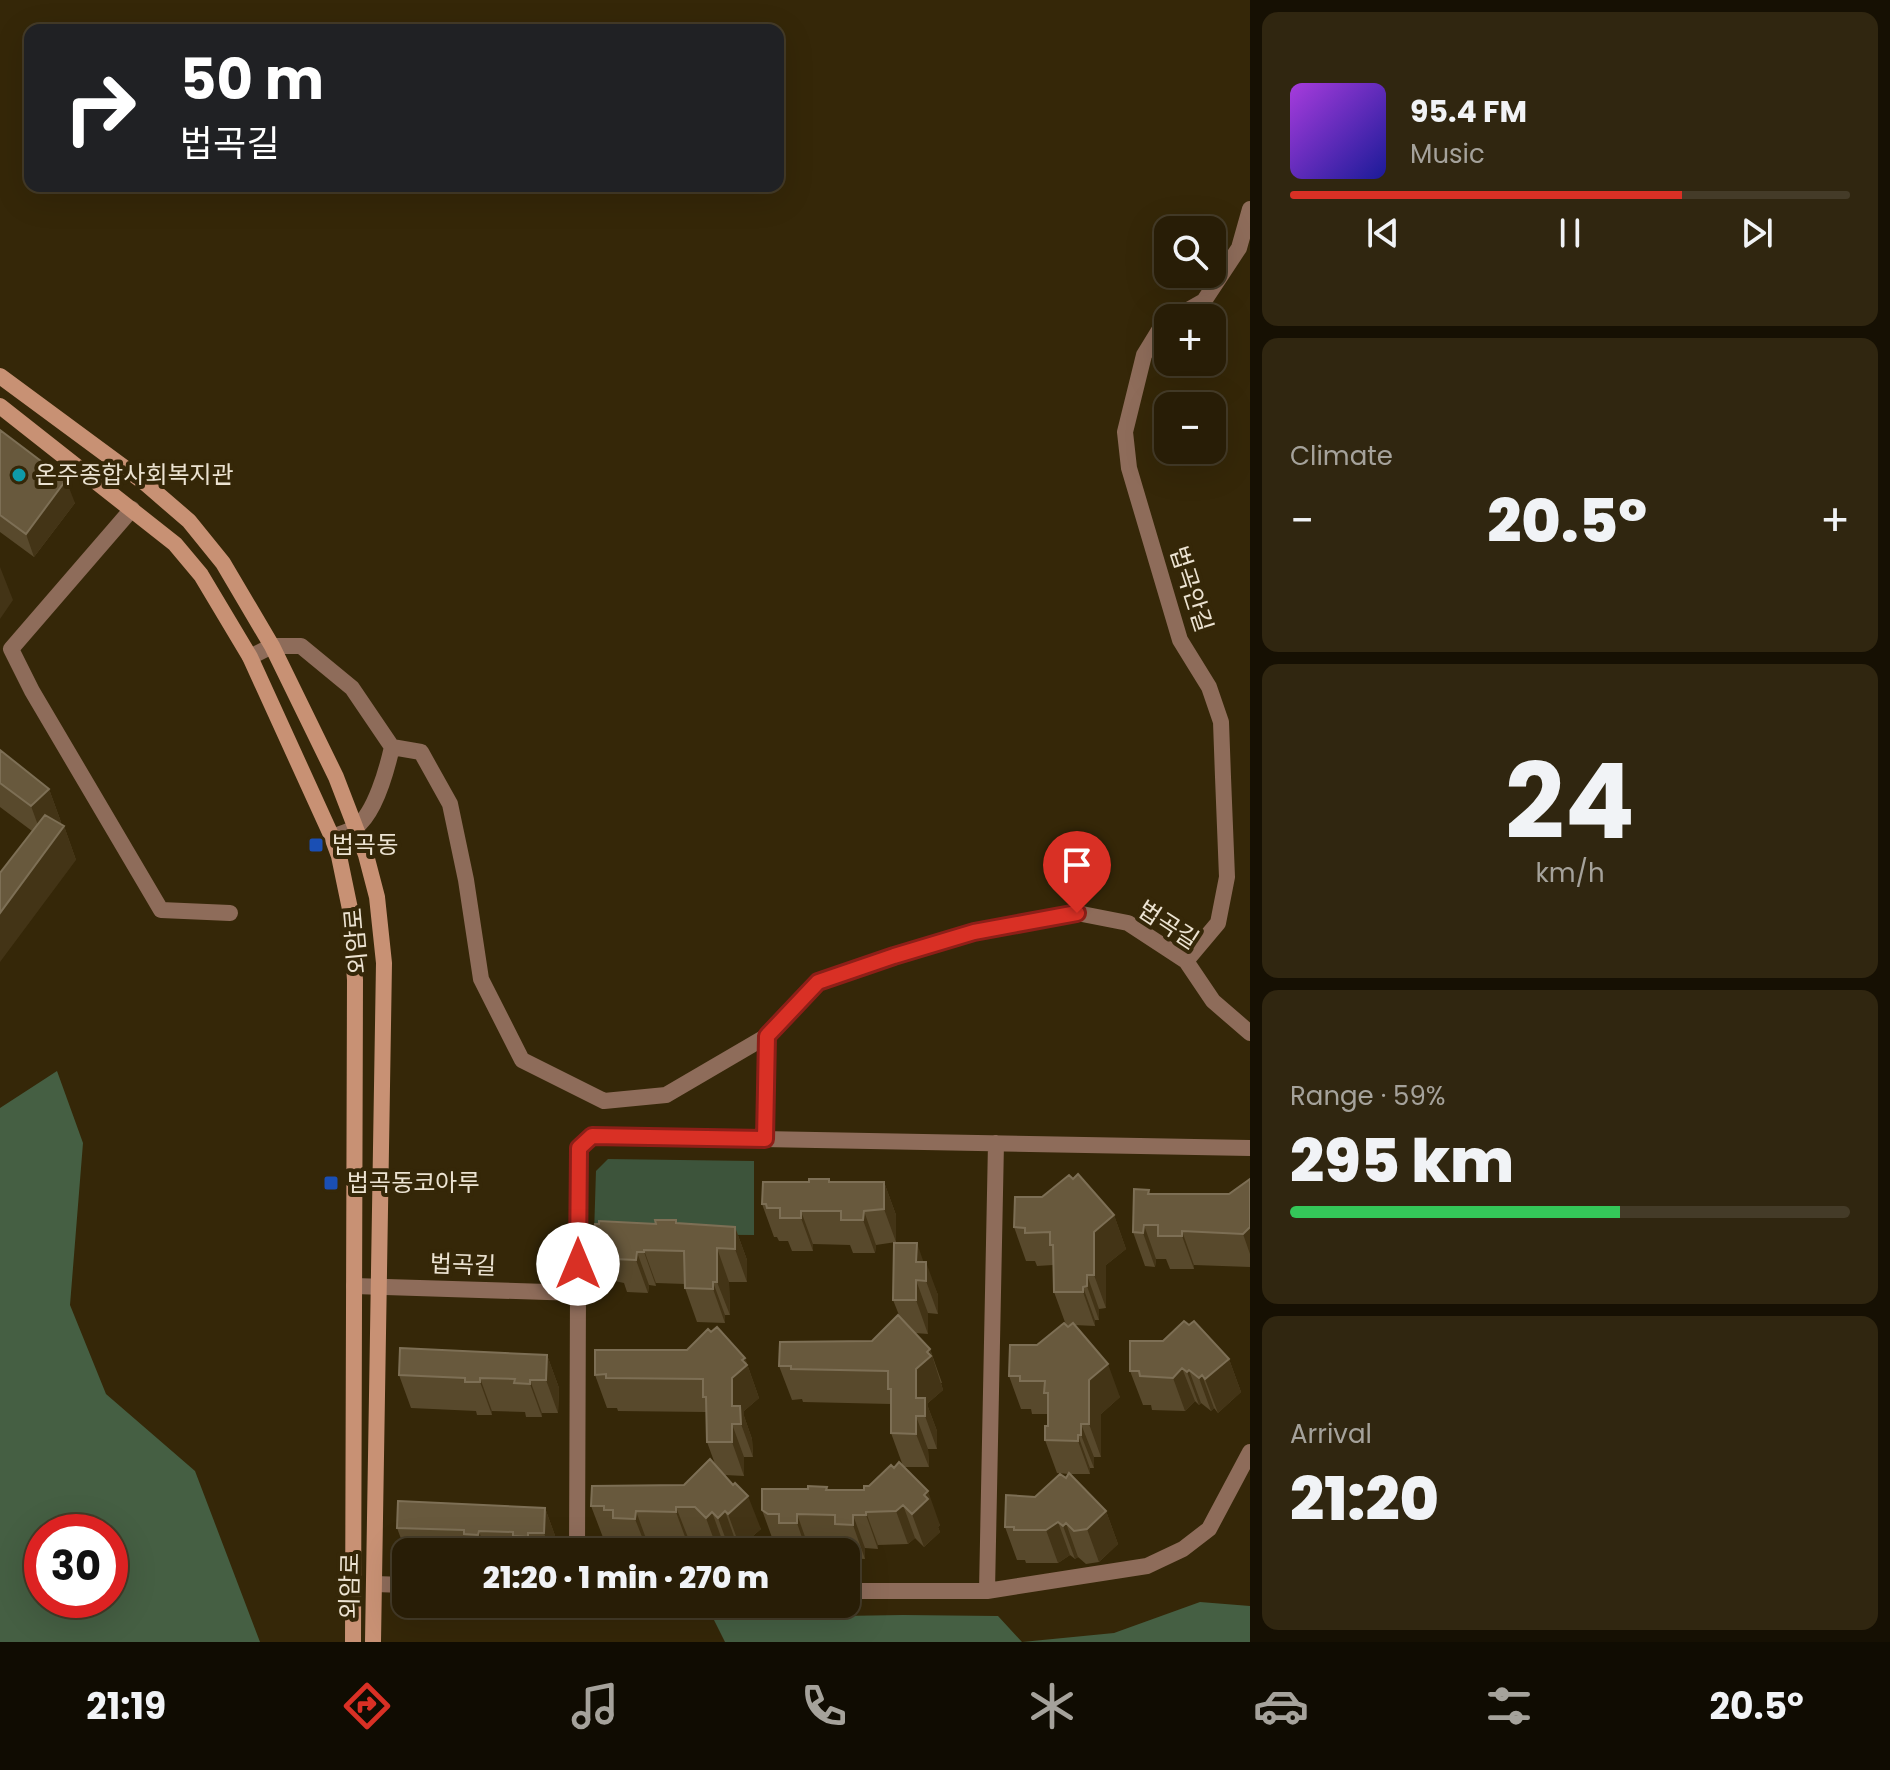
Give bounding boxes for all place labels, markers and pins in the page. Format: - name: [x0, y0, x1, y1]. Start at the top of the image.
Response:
- place label: 온주종합사회복지관: [35, 458, 234, 491]
- marker: 온주종합사회복지관: [10, 466, 28, 484]
- place label: 법곡동: [332, 828, 398, 861]
- pin: [1043, 831, 1111, 913]
- marker: 법곡동: [307, 836, 325, 854]
- place label: 법곡동코아루: [347, 1166, 479, 1199]
- marker: 법곡동코아루: [322, 1174, 340, 1192]

